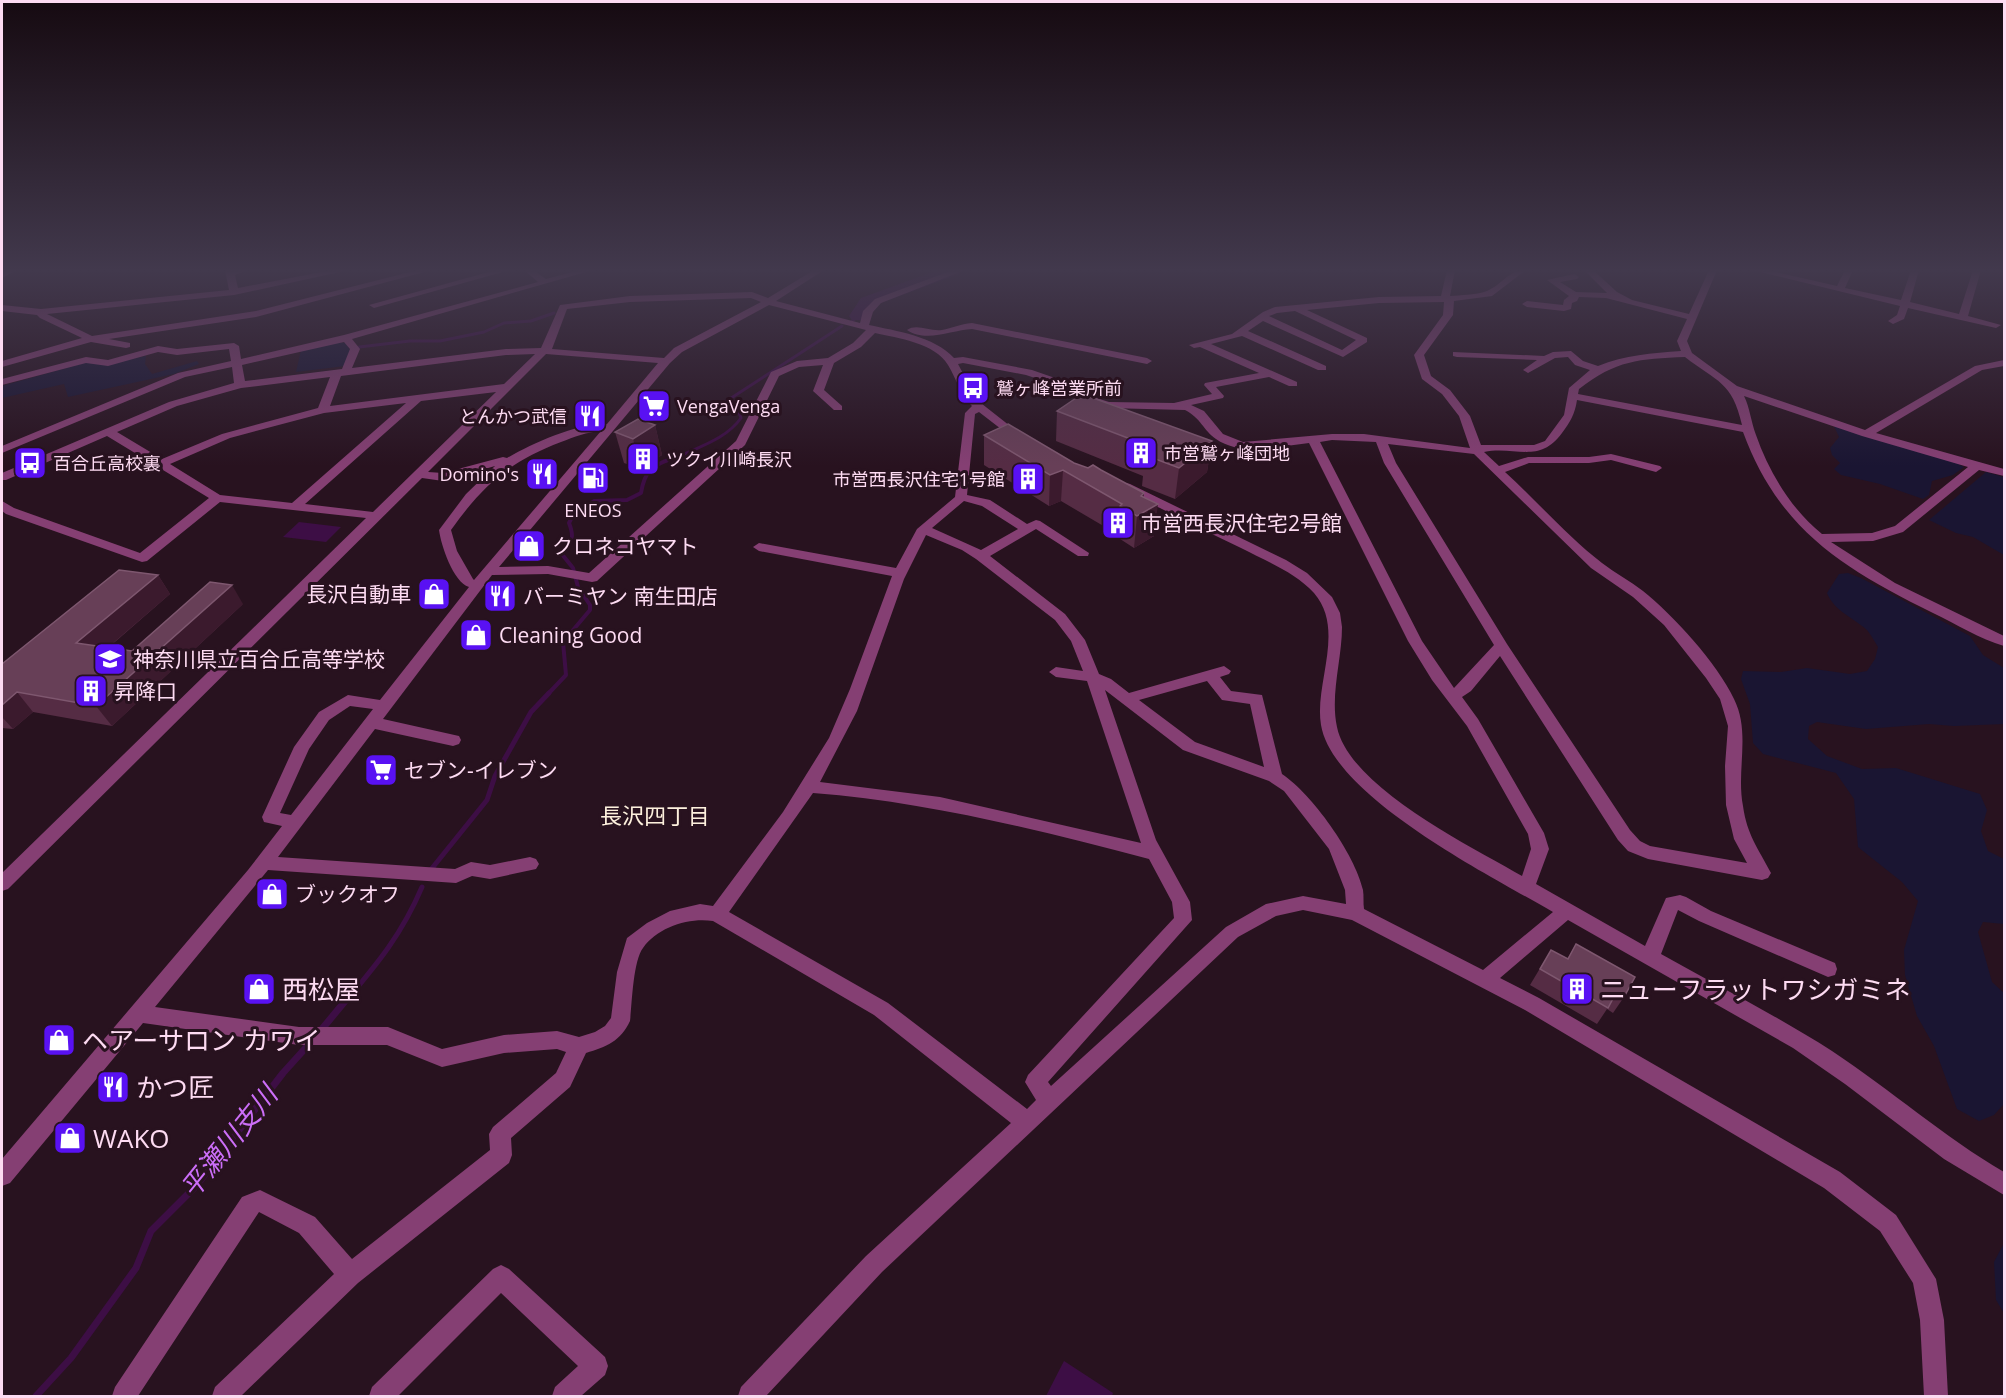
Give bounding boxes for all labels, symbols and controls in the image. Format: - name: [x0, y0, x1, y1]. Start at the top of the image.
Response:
- bus stop icon: 鷲ヶ峰営業所前: [955, 370, 991, 406]
- place label: 鷲ヶ峰営業所前: [996, 376, 1122, 400]
- supermarket icon: VengaVenga: [636, 388, 672, 424]
- place label: VengaVenga: [677, 394, 780, 418]
- restaurant icon: とんかつ武信: [572, 398, 608, 434]
- place label: とんかつ武信: [459, 404, 567, 428]
- building icon: 市営鷲ヶ峰団地: [1123, 435, 1159, 471]
- building icon: ツクイ川崎長沢: [625, 441, 661, 477]
- place label: 市営鷲ヶ峰団地: [1164, 441, 1290, 465]
- bus stop icon: 百合丘高校裏: [12, 445, 48, 481]
- place label: ツクイ川崎長沢: [666, 447, 792, 471]
- place label: 百合丘高校裏: [53, 451, 161, 475]
- restaurant icon: Domino's: [524, 456, 560, 492]
- fuel station icon: ENEOS: [575, 460, 611, 496]
- building icon: 市営西長沢住宅1号館: [1010, 461, 1046, 497]
- place label: Domino's: [440, 462, 519, 486]
- place label: 市営西長沢住宅1号館: [833, 467, 1005, 491]
- place label: ENEOS: [564, 498, 622, 522]
- building icon: 市営西長沢住宅2号館: [1100, 505, 1136, 541]
- place label: 市営西長沢住宅2号館: [1141, 509, 1342, 537]
- shop icon: クロネコヤマト: [511, 528, 547, 564]
- place label: クロネコヤマト: [552, 532, 699, 560]
- shop icon: 長沢自動車: [416, 576, 452, 612]
- restaurant icon: バーミヤン 南生田店: [482, 578, 518, 614]
- place label: 長沢自動車: [306, 580, 411, 608]
- place label: バーミヤン 南生田店: [523, 582, 717, 610]
- shop icon: Cleaning Good: [458, 617, 494, 653]
- place label: Cleaning Good: [499, 621, 642, 649]
- school or university icon: 神奈川県立百合丘高等学校: [92, 641, 128, 677]
- place label: 神奈川県立百合丘高等学校: [133, 645, 385, 673]
- building icon: 昇降口: [73, 673, 109, 709]
- place label: 昇降口: [114, 677, 177, 705]
- supermarket icon: セブン-イレブン: [363, 752, 399, 788]
- place label: セブン-イレブン: [404, 756, 558, 784]
- district label: 長沢四丁目: [600, 800, 710, 830]
- shop icon: ブックオフ: [254, 876, 290, 912]
- place label: ブックオフ: [295, 880, 400, 908]
- shop icon: 西松屋: [241, 971, 277, 1007]
- place label: 西松屋: [282, 971, 360, 1007]
- building icon: ニューフラットワシガミネ: [1559, 971, 1595, 1007]
- place label: ニューフラットワシガミネ: [1600, 971, 1910, 1007]
- shop icon: ヘアーサロン カワイ: [41, 1022, 77, 1058]
- place label: ヘアーサロン カワイ: [82, 1022, 321, 1058]
- restaurant icon: かつ匠: [95, 1069, 131, 1105]
- place label: かつ匠: [136, 1069, 214, 1105]
- water label: 平瀬川支川: [171, 1075, 287, 1205]
- shop icon: WAKO: [52, 1120, 88, 1156]
- place label: WAKO: [93, 1120, 170, 1156]

